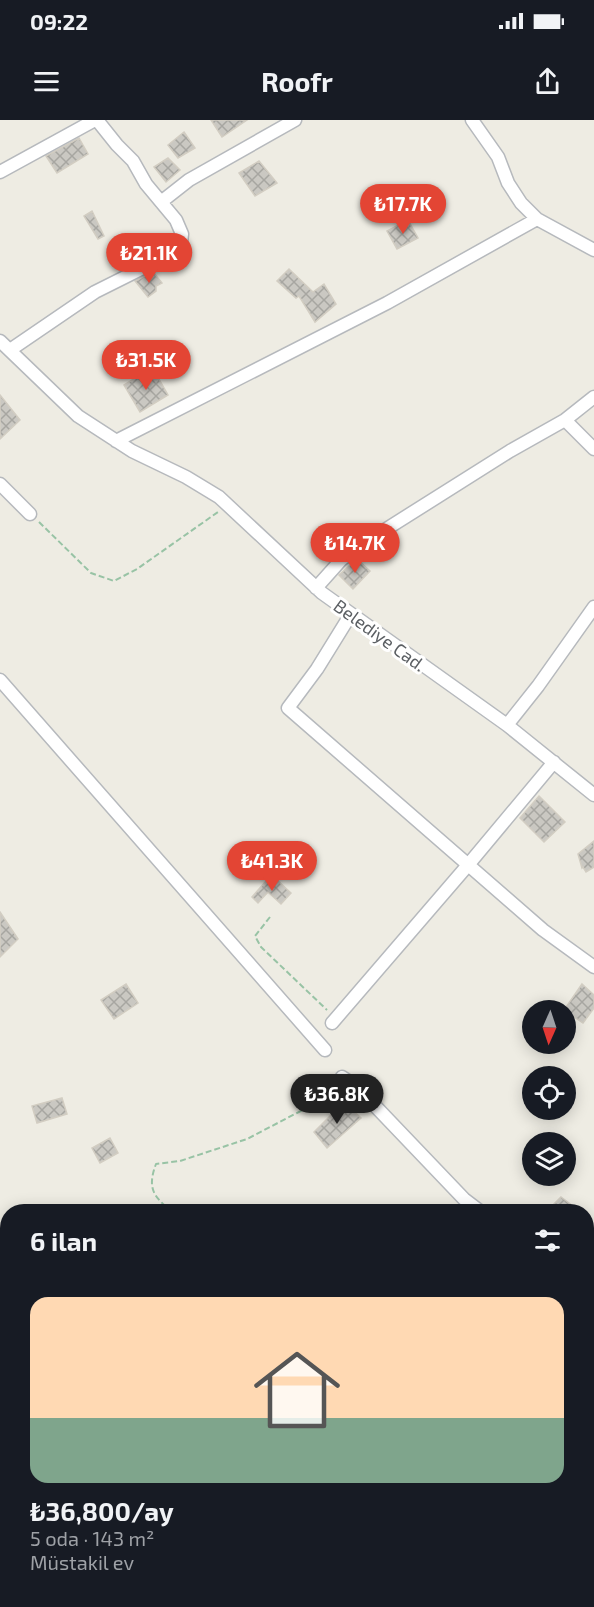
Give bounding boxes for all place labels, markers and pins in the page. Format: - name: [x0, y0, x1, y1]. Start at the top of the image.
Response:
- pin: ₺17.7K: [354, 184, 452, 235]
- pin: ₺21.1K: [100, 233, 198, 284]
- pin: ₺31.5K: [97, 340, 195, 391]
- pin: ₺14.7K: [306, 523, 404, 574]
- pin: ₺41.3K: [223, 841, 321, 892]
- pin: ₺36.8K: [288, 1074, 386, 1125]

